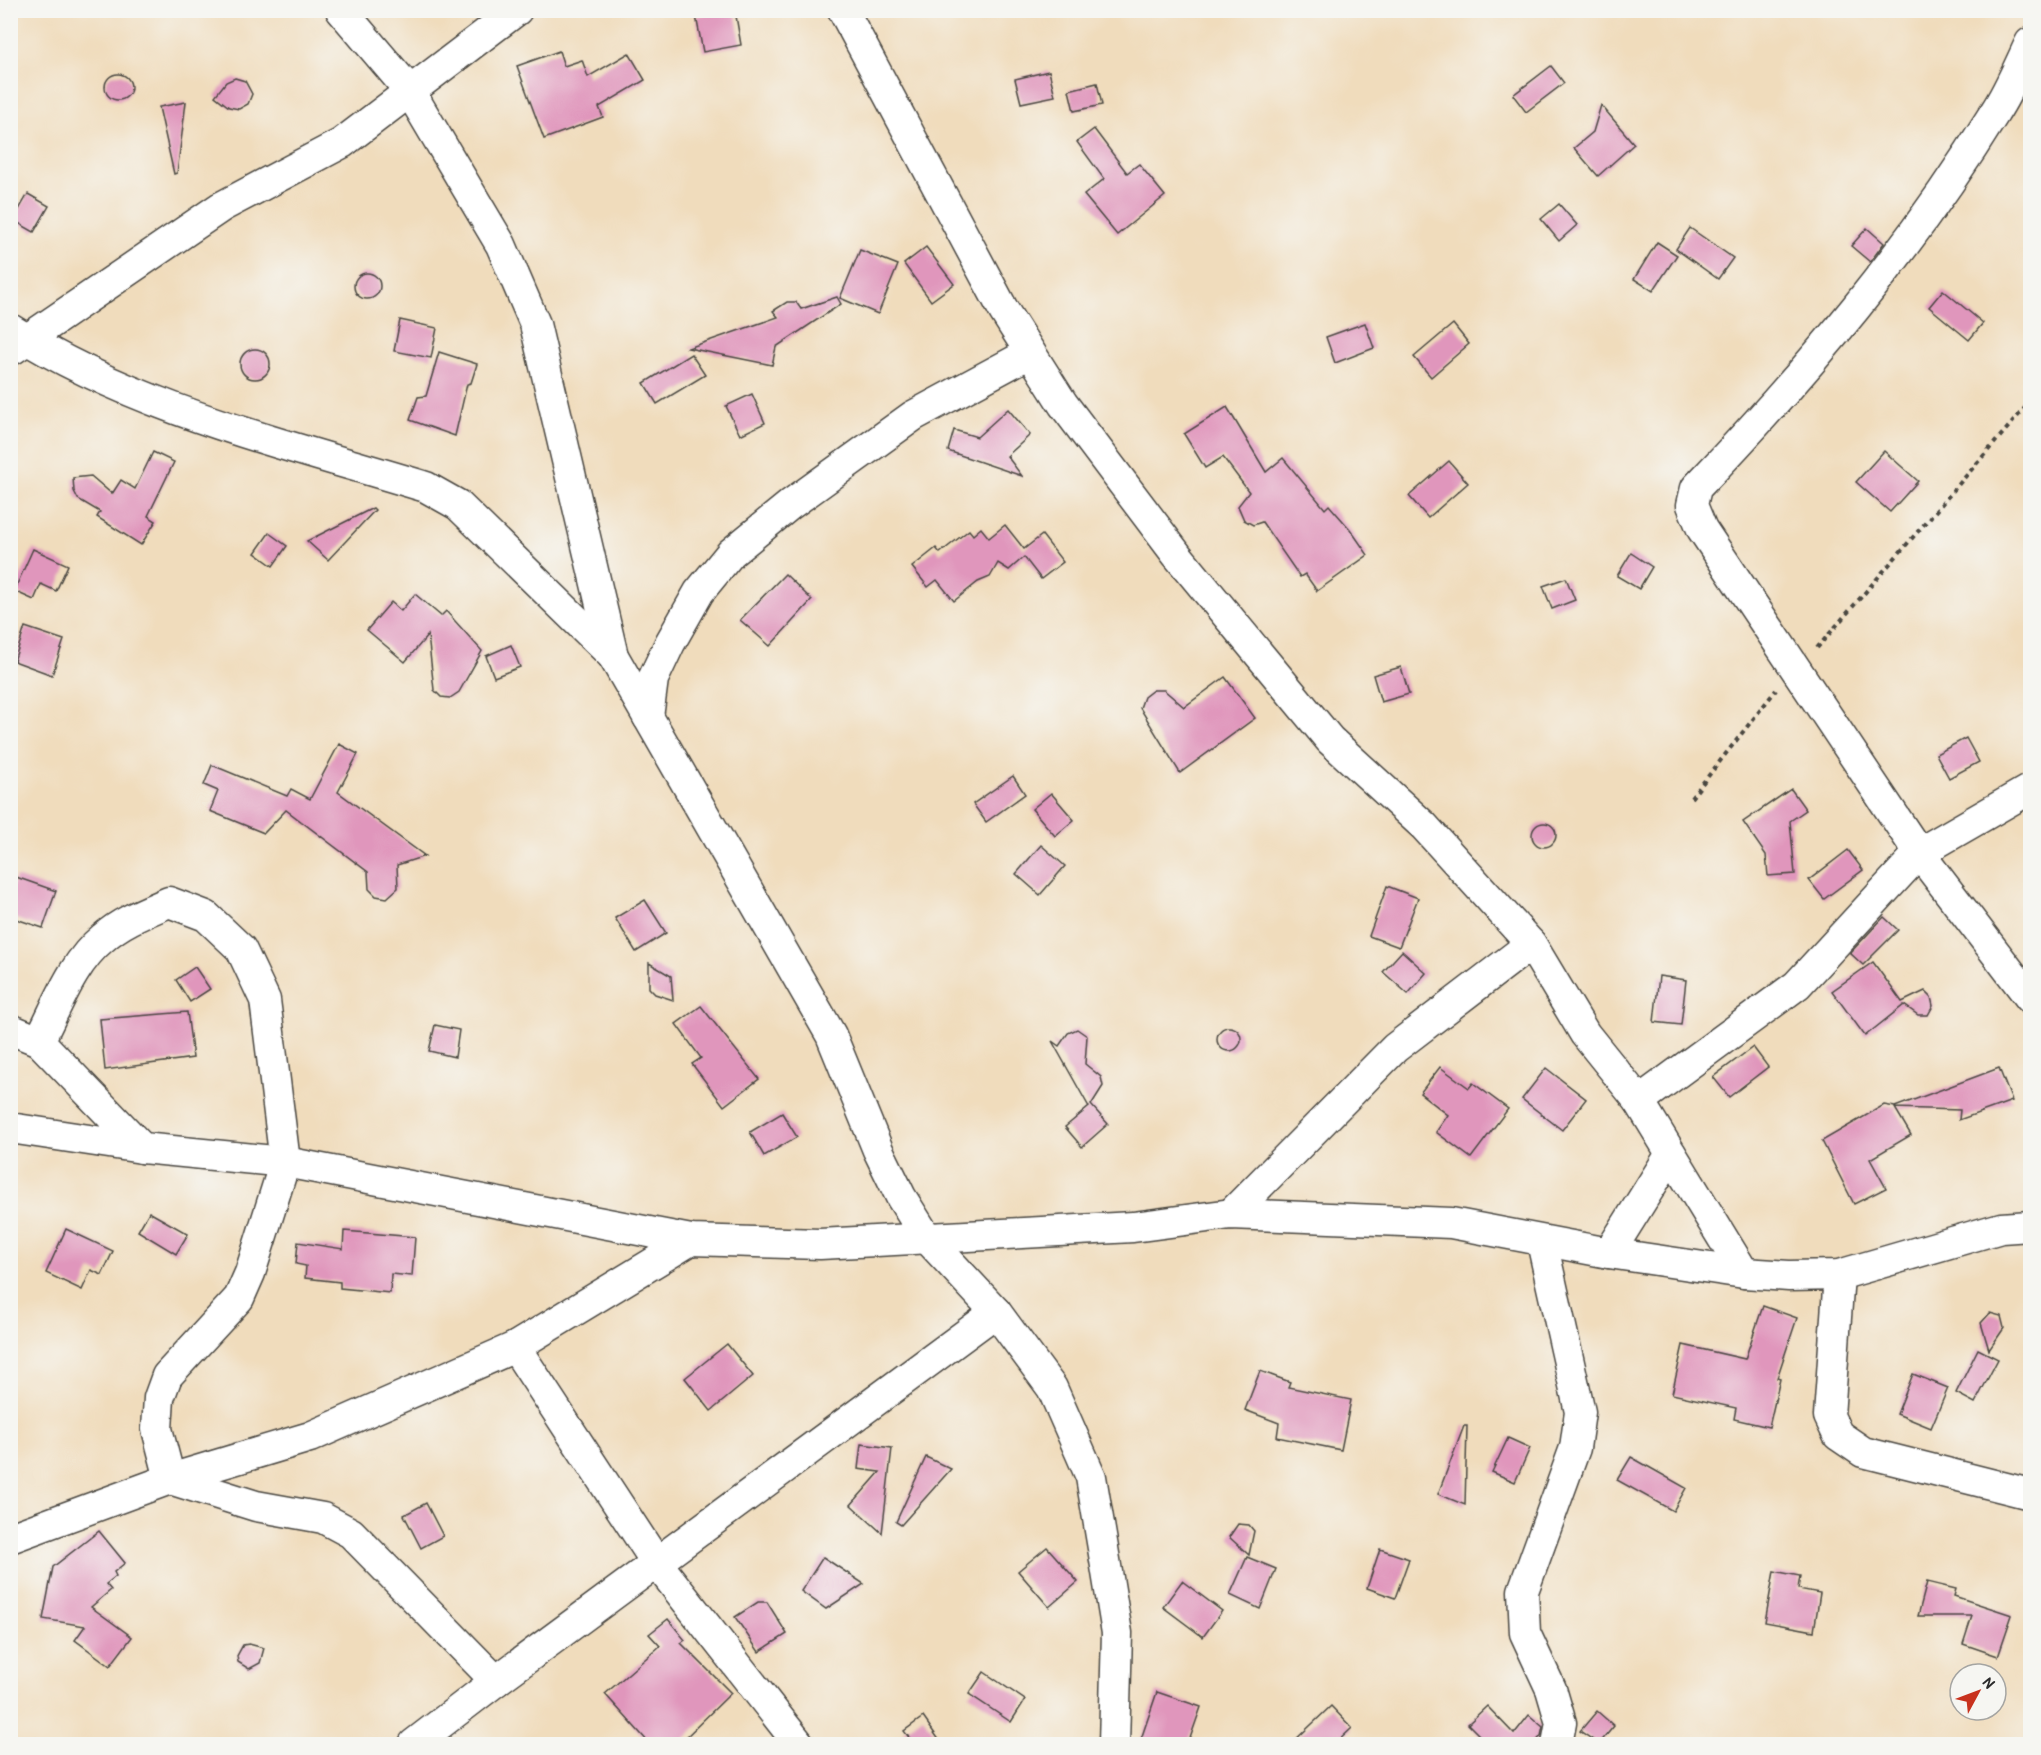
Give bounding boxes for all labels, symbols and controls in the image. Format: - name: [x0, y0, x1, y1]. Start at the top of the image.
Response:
- north arrow: [1948, 1662, 2008, 1722]
- text: N: [1978, 1672, 2001, 1693]

